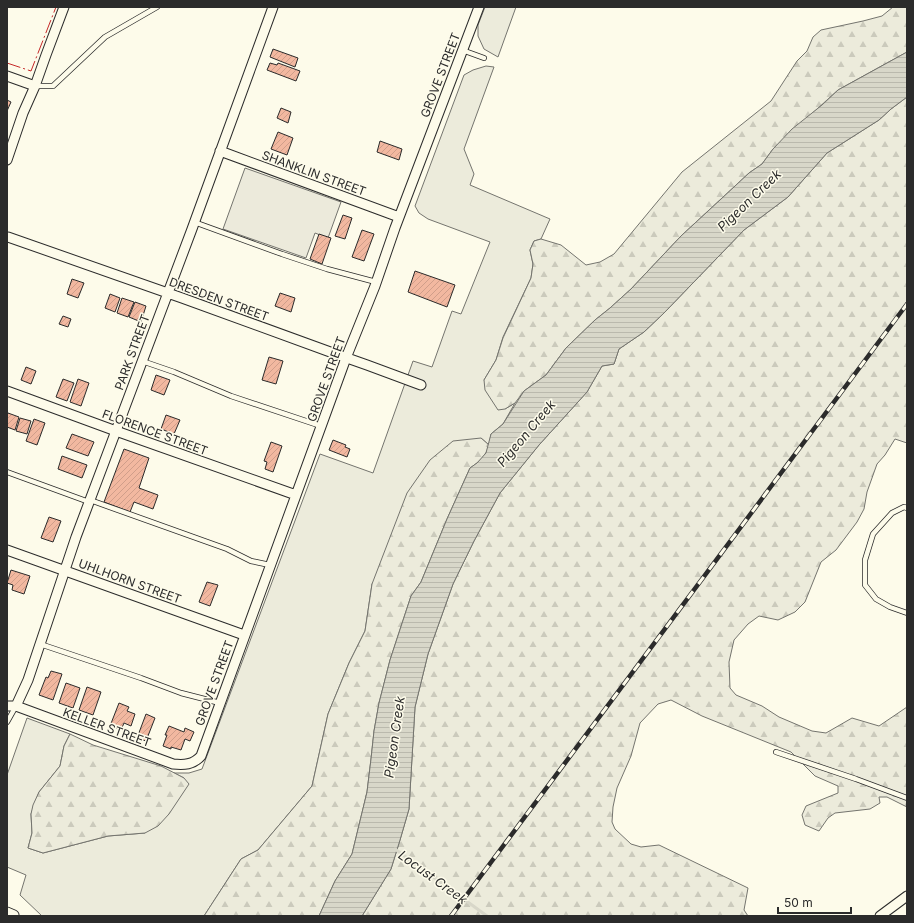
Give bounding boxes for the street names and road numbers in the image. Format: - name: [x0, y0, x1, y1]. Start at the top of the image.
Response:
- street label: GROVE STREET: [417, 30, 463, 120]
- street label: SHANKLIN STREET: [260, 147, 368, 199]
- street label: DRESDEN STREET: [167, 274, 271, 324]
- street label: PARK STREET: [111, 312, 153, 392]
- street label: GROVE STREET: [304, 334, 348, 424]
- street label: FLORENCE STREET: [100, 406, 210, 458]
- street label: UHLHORN STREET: [77, 555, 184, 607]
- street label: GROVE STREET: [192, 638, 236, 728]
- street label: KELLER STREET: [61, 704, 153, 750]

